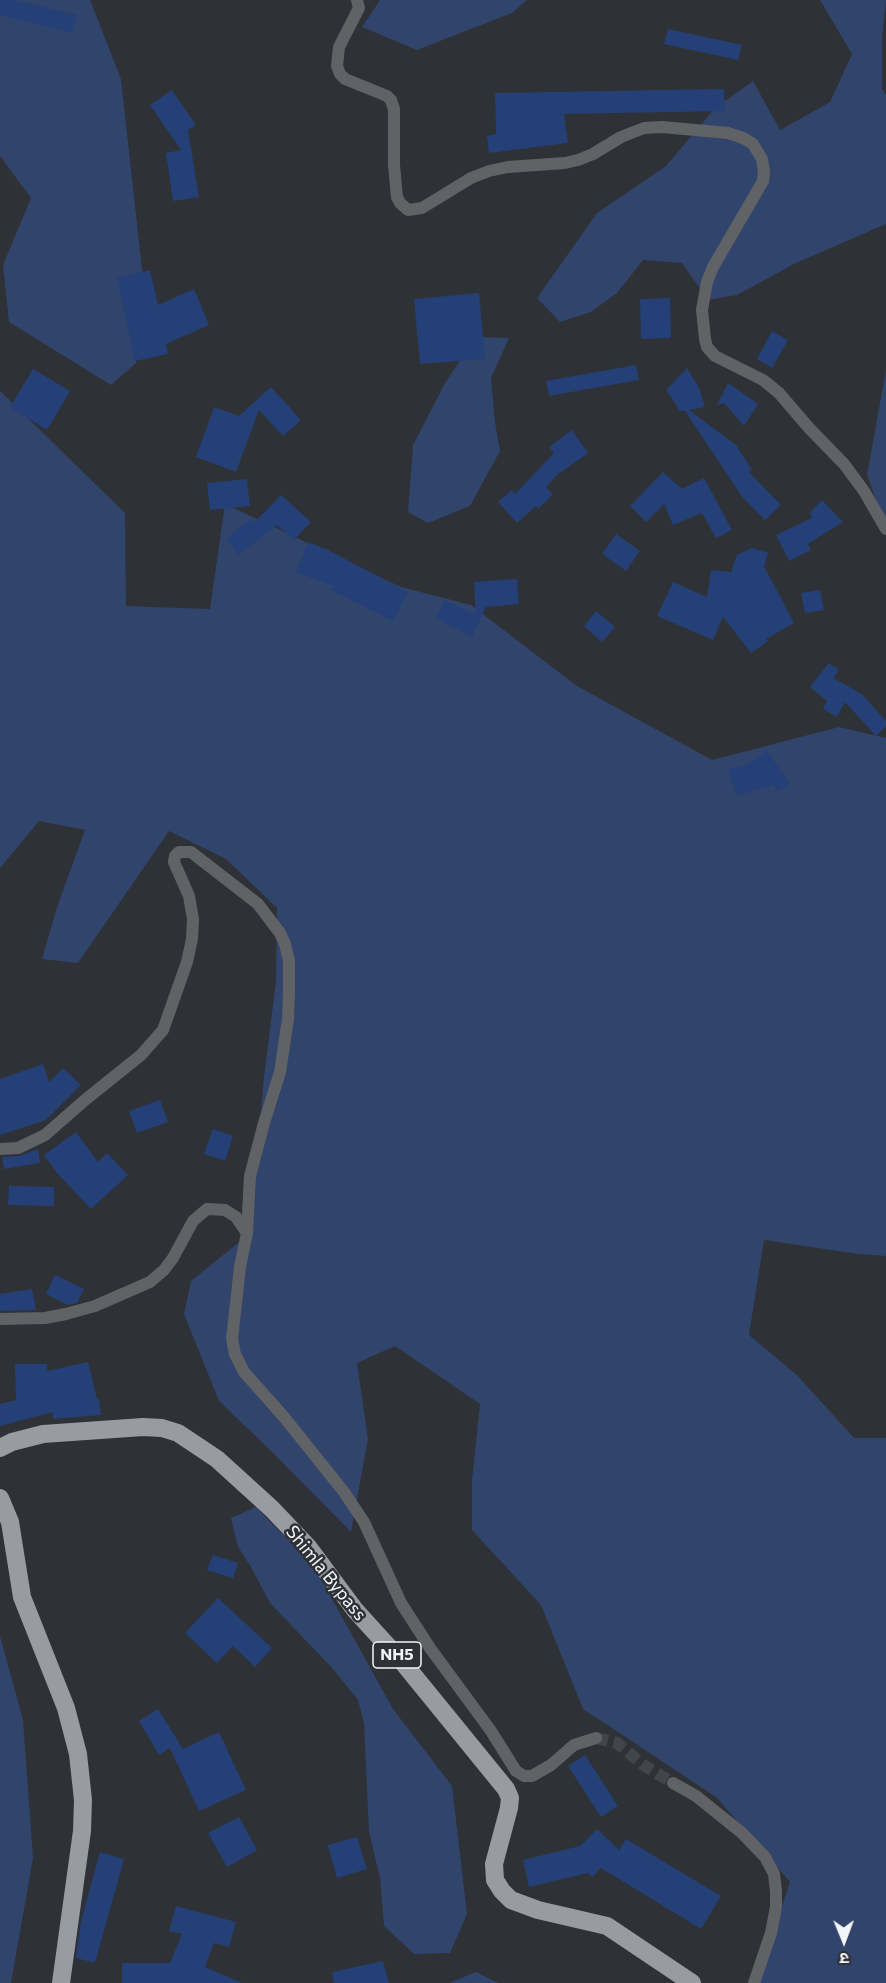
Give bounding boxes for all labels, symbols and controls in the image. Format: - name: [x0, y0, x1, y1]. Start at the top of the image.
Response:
- street label: Shimla Bypass: [281, 1521, 371, 1625]
- road number: NH5: [373, 1642, 421, 1668]
- north arrow: [814, 1911, 874, 1971]
- text: उ: [839, 1950, 849, 1969]

